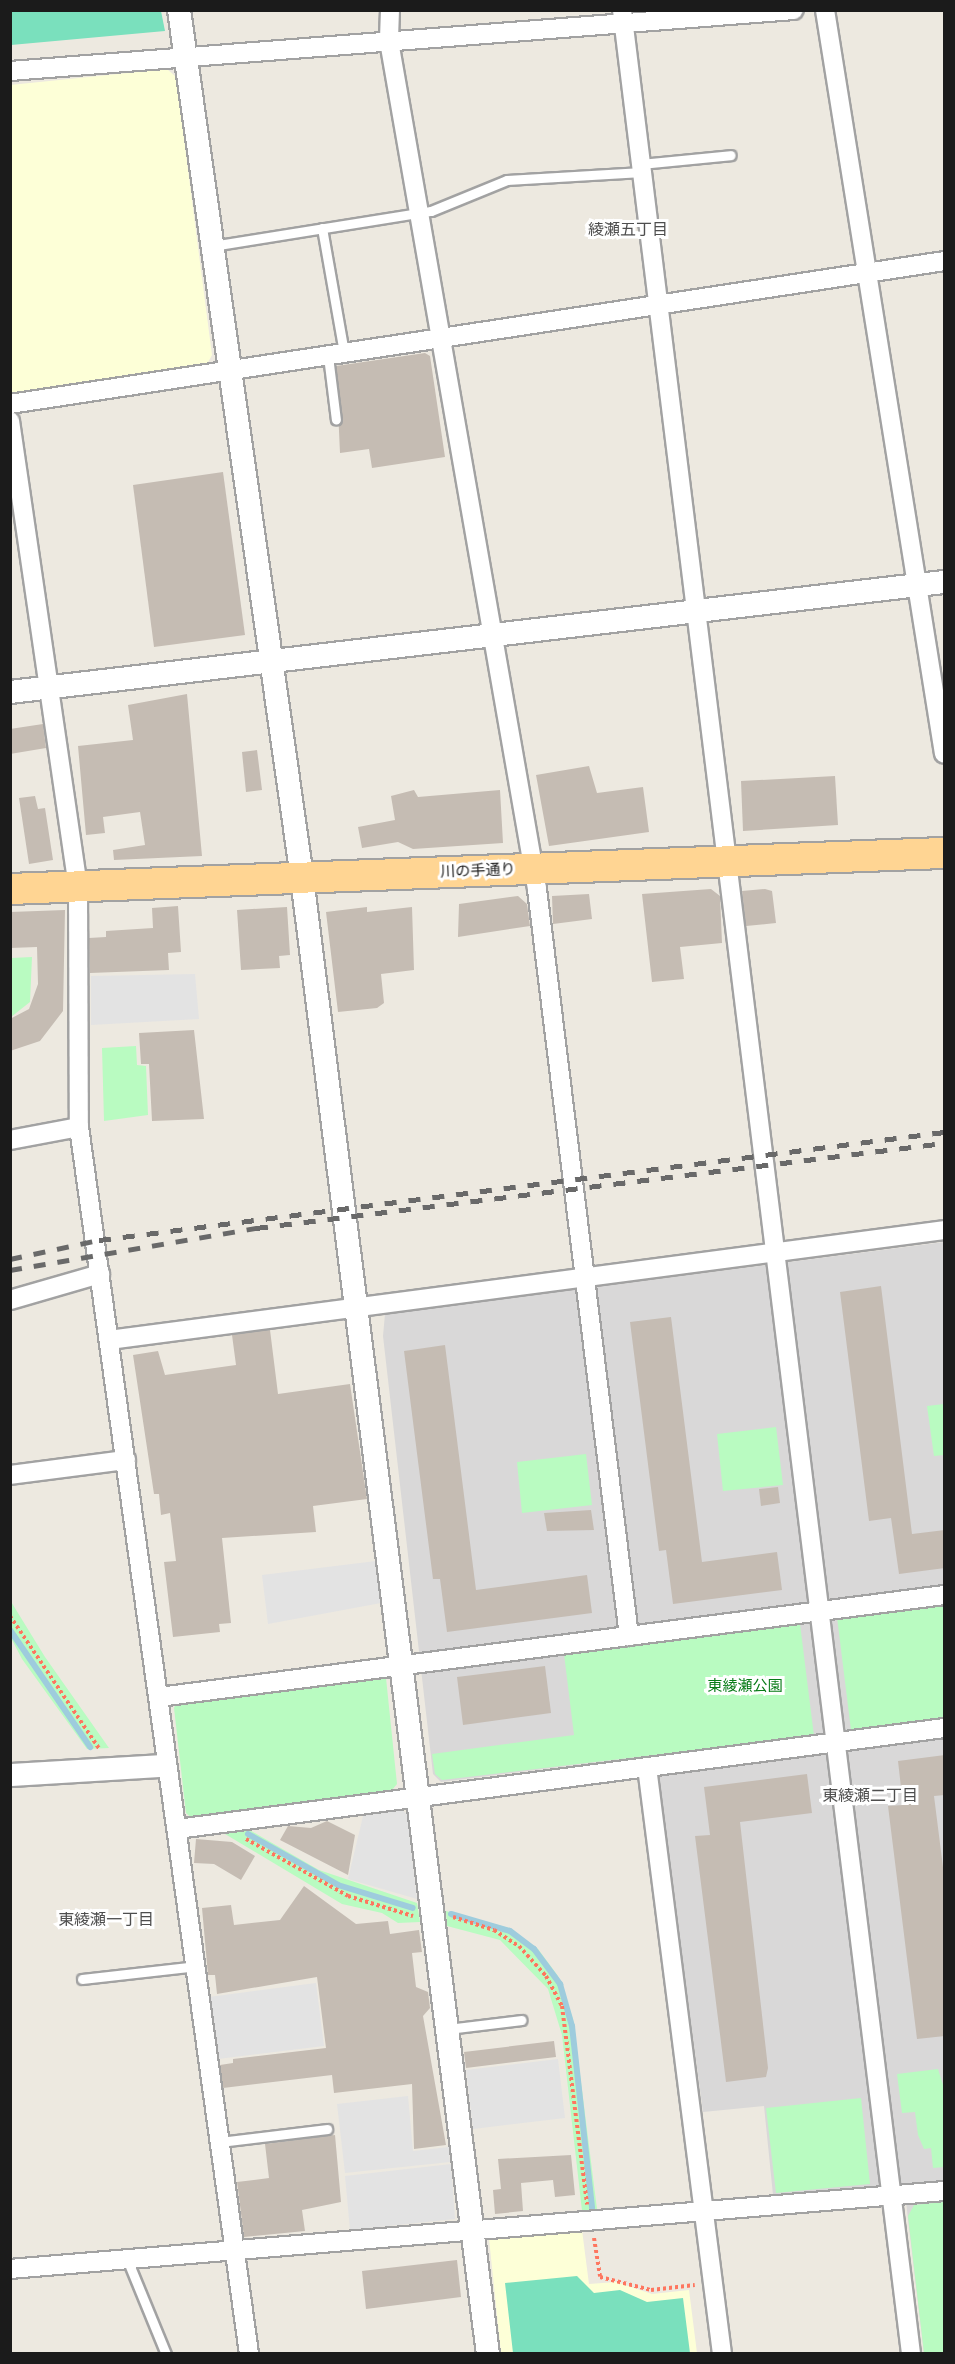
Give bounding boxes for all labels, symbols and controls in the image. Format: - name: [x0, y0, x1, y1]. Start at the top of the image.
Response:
- district label: 綾瀬五丁目: [588, 221, 668, 241]
- street label: 川の手通り: [440, 862, 516, 882]
- park label: 東綾瀬公園: [708, 1679, 782, 1697]
- district label: 東綾瀬二丁目: [822, 1787, 918, 1807]
- district label: 東綾瀬一丁目: [58, 1911, 154, 1931]

